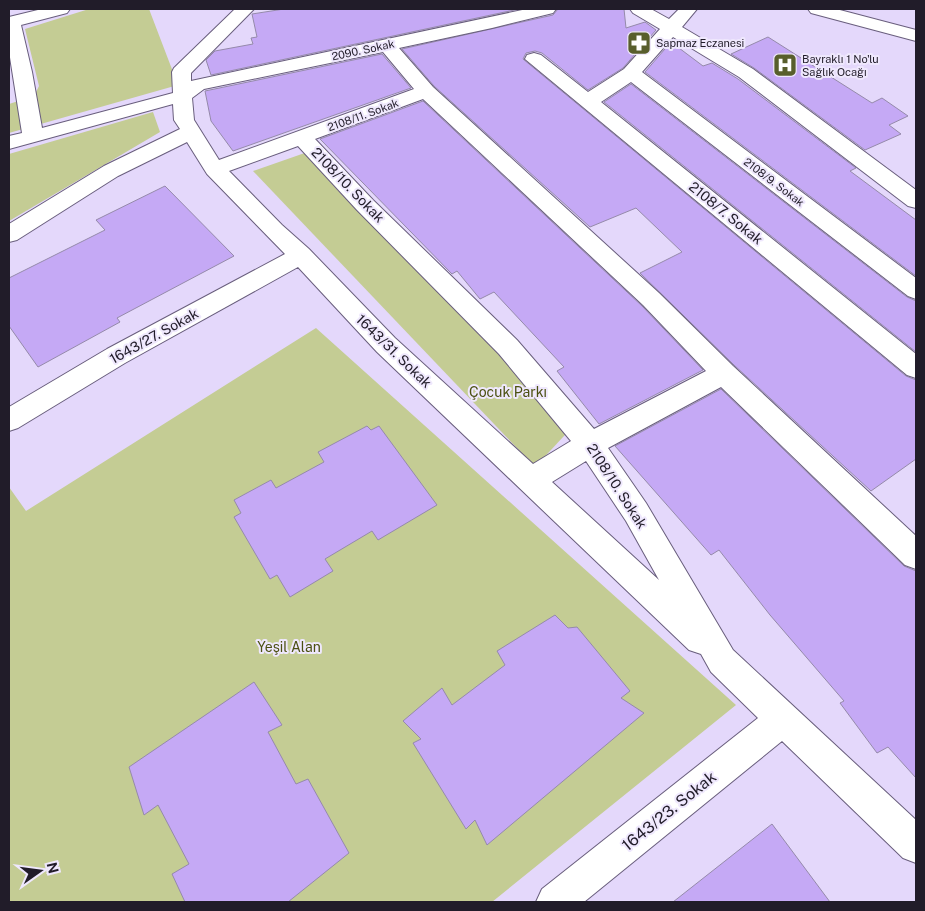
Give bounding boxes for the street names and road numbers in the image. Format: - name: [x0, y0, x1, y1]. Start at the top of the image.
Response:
- street label: 2090. Sokak: [331, 38, 395, 62]
- street label: 2108/11. Sokak: [326, 97, 400, 133]
- street label: 2108/10. Sokak: [308, 144, 388, 226]
- street label: 2108/9. Sokak: [741, 155, 807, 209]
- street label: 2108/7. Sokak: [686, 178, 766, 248]
- street label: 1643/27. Sokak: [107, 305, 201, 367]
- street label: 1643/31. Sokak: [353, 311, 435, 391]
- street label: 2108/10. Sokak: [584, 441, 650, 531]
- street label: 1643/23. Sokak: [618, 767, 720, 855]

